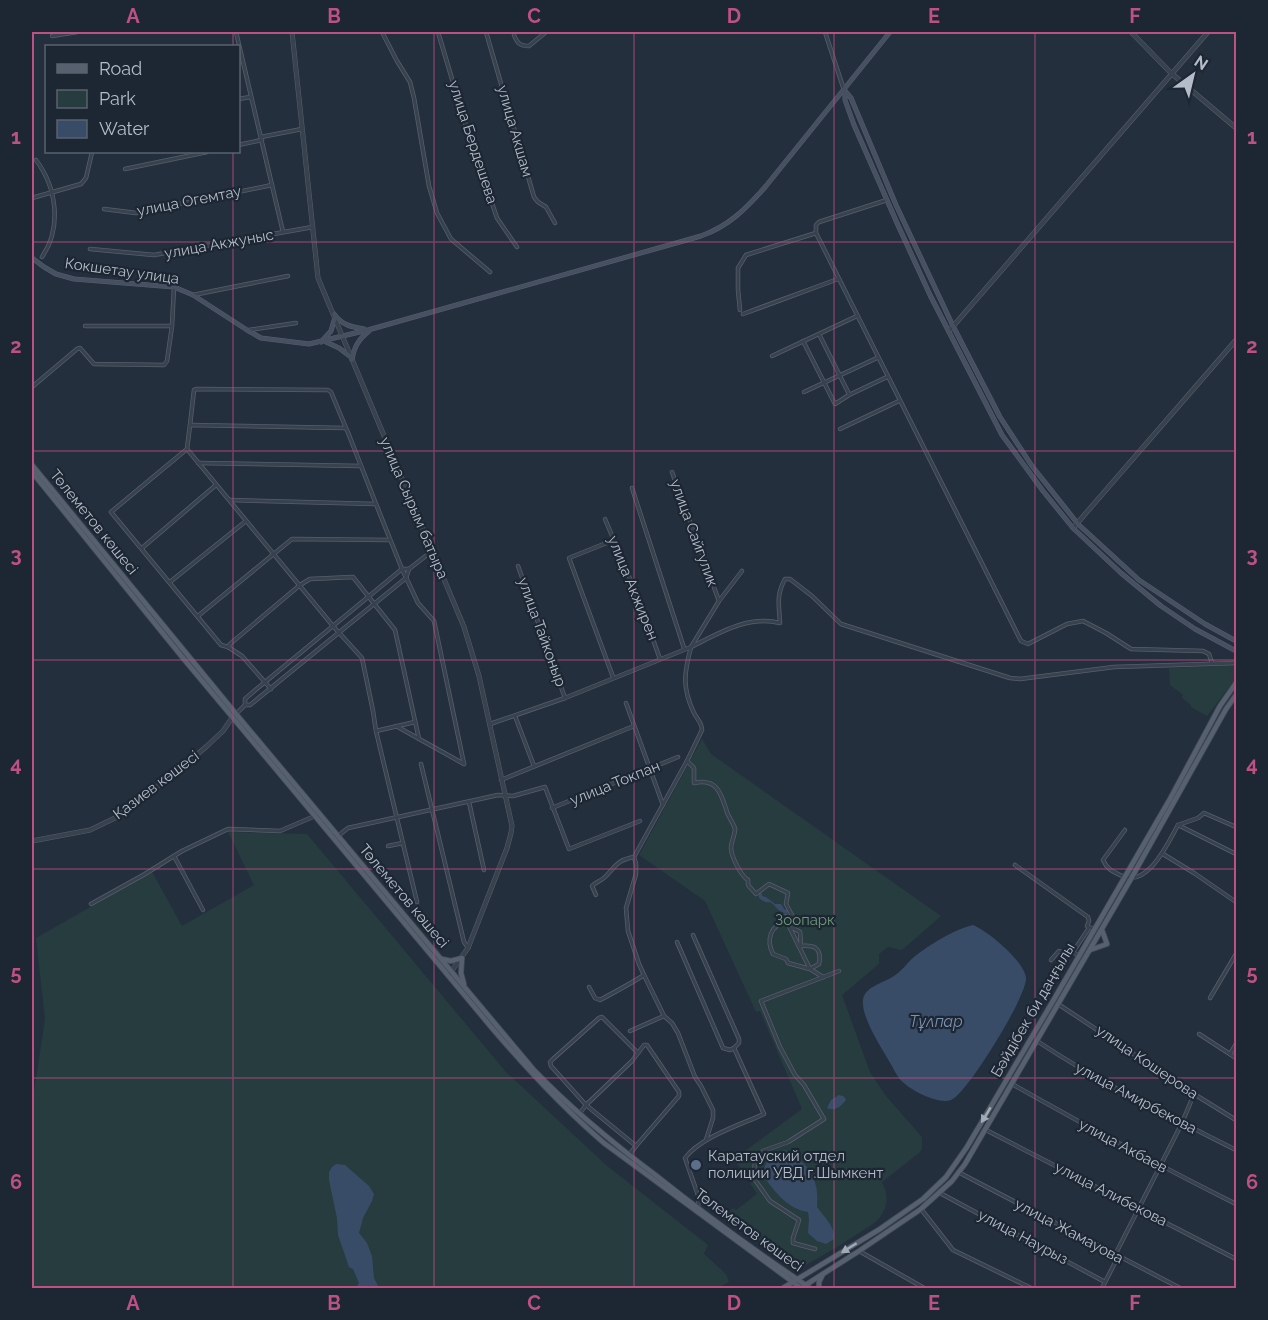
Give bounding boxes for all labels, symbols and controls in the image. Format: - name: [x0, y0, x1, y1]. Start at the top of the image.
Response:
- text: A: [126, 4, 140, 28]
- text: B: [327, 4, 341, 28]
- text: C: [527, 4, 541, 28]
- text: D: [727, 4, 741, 28]
- text: E: [928, 4, 940, 28]
- text: F: [1129, 4, 1141, 28]
- legend: [45, 45, 240, 153]
- north arrow: [1163, 45, 1223, 105]
- text: N: [1191, 52, 1211, 74]
- text: Road: [99, 58, 142, 79]
- street label: улица Бердешева: [445, 78, 501, 206]
- street label: улица Акшам: [493, 83, 537, 179]
- text: Park: [99, 88, 136, 109]
- text: Water: [99, 118, 150, 139]
- text: 1: [11, 125, 21, 149]
- text: 1: [1247, 125, 1257, 149]
- street label: улица Огемтау: [135, 182, 243, 220]
- street label: улица Акжуныс: [163, 226, 275, 262]
- street label: Кокшетау улица: [64, 254, 180, 288]
- text: 2: [10, 334, 22, 358]
- text: 2: [1246, 334, 1258, 358]
- street label: улица Сырым батыра: [376, 434, 452, 582]
- street label: Төлеметов көшесі: [46, 466, 142, 578]
- street label: улица Сайгулик: [666, 477, 722, 589]
- street label: улица Акжирен: [604, 533, 662, 643]
- text: 3: [10, 543, 22, 567]
- text: 3: [1246, 543, 1258, 567]
- street label: улица Тайконыр: [514, 575, 570, 689]
- street label: Қазиев көшесі: [110, 747, 202, 823]
- text: 4: [10, 752, 22, 776]
- text: 4: [1246, 752, 1258, 776]
- street label: улица Токпан: [567, 757, 663, 809]
- street label: Төлеметов көшесі: [355, 841, 453, 951]
- park label: Зоопарк: [775, 911, 835, 929]
- street label: Бәйдібек би даңғылы: [987, 940, 1079, 1080]
- text: 5: [10, 961, 22, 985]
- text: 5: [1246, 961, 1258, 985]
- water label: Тұлпар: [909, 1012, 963, 1031]
- street label: улица Кошерова: [1092, 1021, 1202, 1103]
- street label: улица Амирбекова: [1072, 1058, 1200, 1138]
- one-way arrow: [981, 1107, 991, 1124]
- street label: улица Акбаев: [1076, 1115, 1170, 1177]
- place label: Каратауский отдел полиции УВД г.Шымкент: [708, 1147, 883, 1182]
- marker: Каратауский отдел полиции УВД г.Шымкент: [689, 1158, 703, 1172]
- street label: улица Алибекова: [1052, 1158, 1170, 1230]
- text: 6: [10, 1170, 22, 1194]
- text: 6: [1246, 1170, 1258, 1194]
- street label: Төлеметов көшесі: [691, 1185, 807, 1275]
- street label: улица Жамауова: [1012, 1195, 1126, 1267]
- street label: улица Наурыз: [975, 1206, 1071, 1268]
- one-way arrow: [841, 1243, 857, 1254]
- text: A: [126, 1291, 140, 1315]
- text: B: [327, 1291, 341, 1315]
- text: C: [527, 1291, 541, 1315]
- text: D: [727, 1291, 741, 1315]
- text: E: [928, 1291, 940, 1315]
- text: F: [1129, 1291, 1141, 1315]

